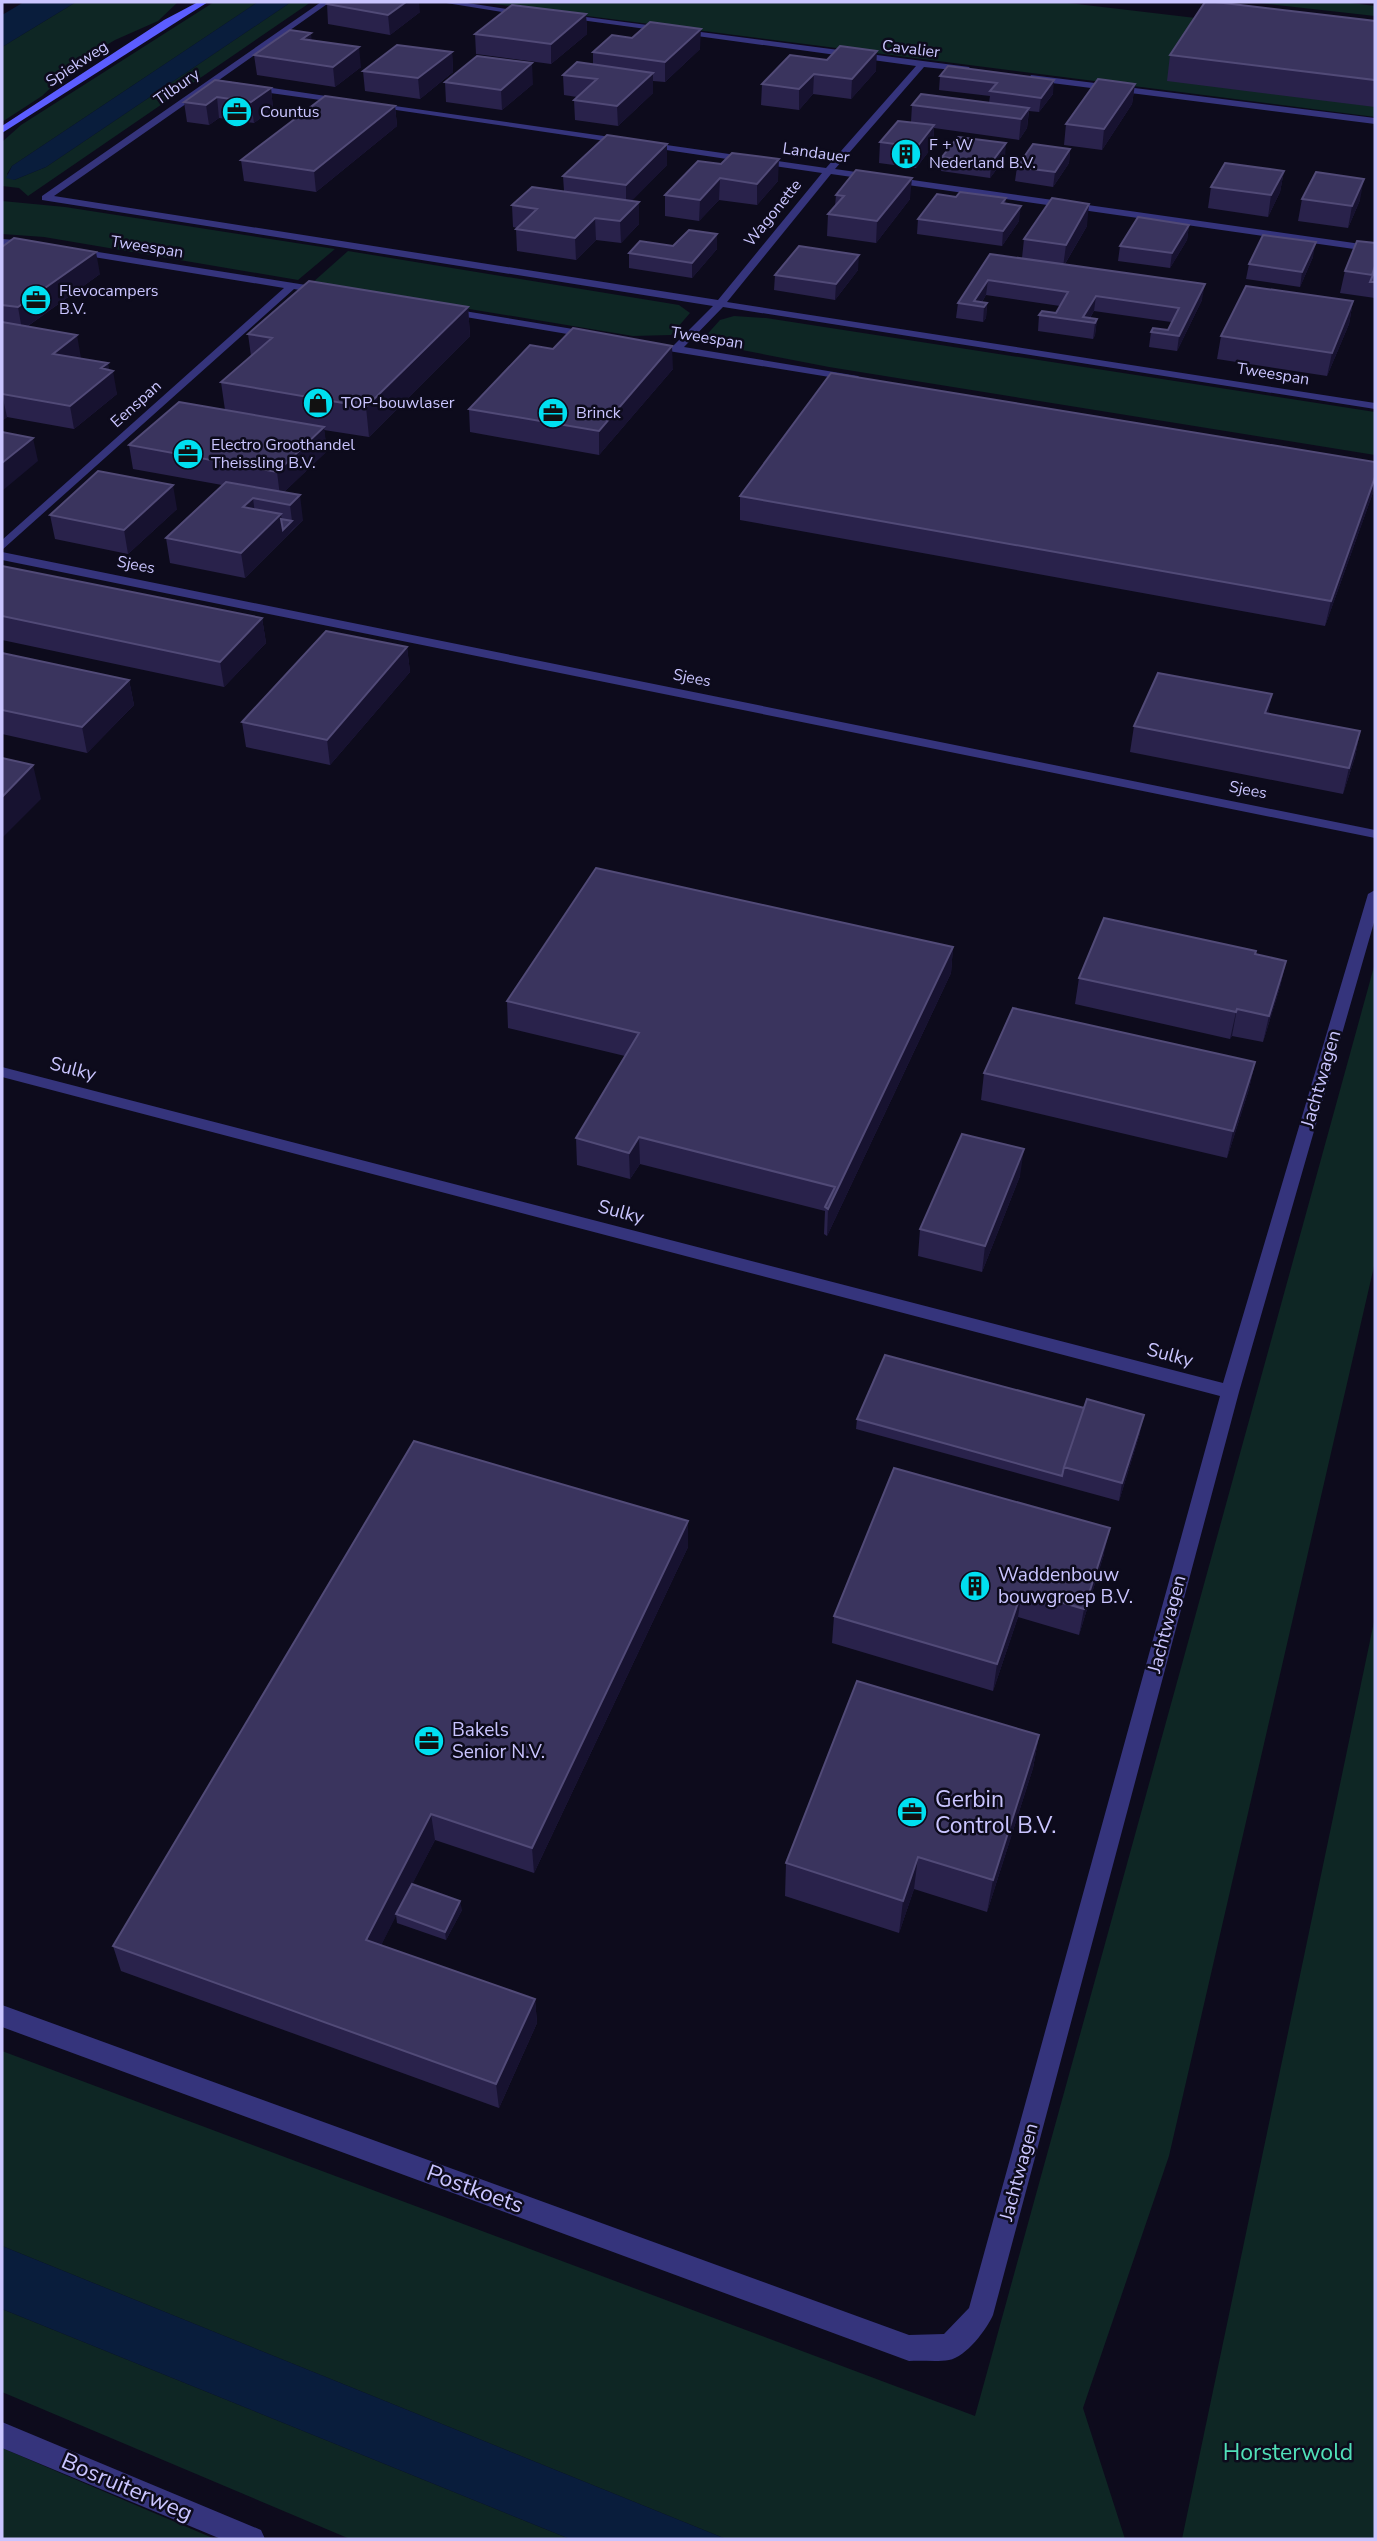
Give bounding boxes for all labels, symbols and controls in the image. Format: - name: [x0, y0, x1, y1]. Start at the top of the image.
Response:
- street label: Cavalier: [881, 35, 941, 63]
- street label: Spiekweg: [42, 36, 112, 92]
- street label: Tilbury: [150, 63, 205, 111]
- office icon: Countus: [220, 95, 254, 129]
- place label: Countus: [260, 101, 319, 123]
- place label: F + W Nederland B.V.: [929, 134, 1036, 174]
- street label: Landauer: [781, 137, 851, 169]
- building icon: F + W Nederland B.V.: [889, 137, 923, 171]
- street label: Wagonette: [739, 175, 807, 251]
- street label: Tweespan: [109, 230, 185, 264]
- place label: Flevocampers B.V.: [59, 280, 159, 320]
- office icon: Flevocampers B.V.: [19, 283, 53, 317]
- street label: Tweespan: [669, 321, 745, 355]
- street label: Tweespan: [1235, 357, 1311, 391]
- street label: Eenspan: [106, 375, 166, 433]
- shop icon: TOP-bouwlaser: [301, 386, 335, 420]
- place label: TOP-bouwlaser: [341, 392, 455, 414]
- office icon: Brinck: [536, 396, 570, 430]
- place label: Brinck: [576, 402, 622, 424]
- place label: Electro Groothandel Theissling B.V.: [211, 434, 355, 474]
- office icon: Electro Groothandel Theissling B.V.: [171, 437, 205, 471]
- street label: Sjees: [115, 551, 157, 579]
- street label: Sjees: [671, 664, 713, 692]
- street label: Sjees: [1227, 776, 1269, 804]
- street label: Jachtwagen: [1294, 1027, 1347, 1132]
- street label: Sulky: [47, 1050, 99, 1088]
- street label: Sulky: [595, 1193, 647, 1231]
- street label: Sulky: [1144, 1336, 1196, 1374]
- place label: Waddenbouw bouwgroep B.V.: [998, 1562, 1133, 1610]
- building icon: Waddenbouw bouwgroep B.V.: [958, 1569, 992, 1603]
- street label: Jachtwagen: [1141, 1572, 1193, 1677]
- place label: Bakels Senior N.V.: [452, 1717, 545, 1765]
- office icon: Bakels Senior N.V.: [412, 1724, 446, 1758]
- place label: Gerbin Control B.V.: [935, 1784, 1056, 1841]
- office icon: Gerbin Control B.V.: [895, 1795, 929, 1829]
- street label: Jachtwagen: [993, 2120, 1045, 2225]
- street label: Postkoets: [422, 2157, 528, 2221]
- park label: Horsterwold: [1223, 2437, 1353, 2468]
- street label: Bosruiterweg: [57, 2445, 197, 2529]

